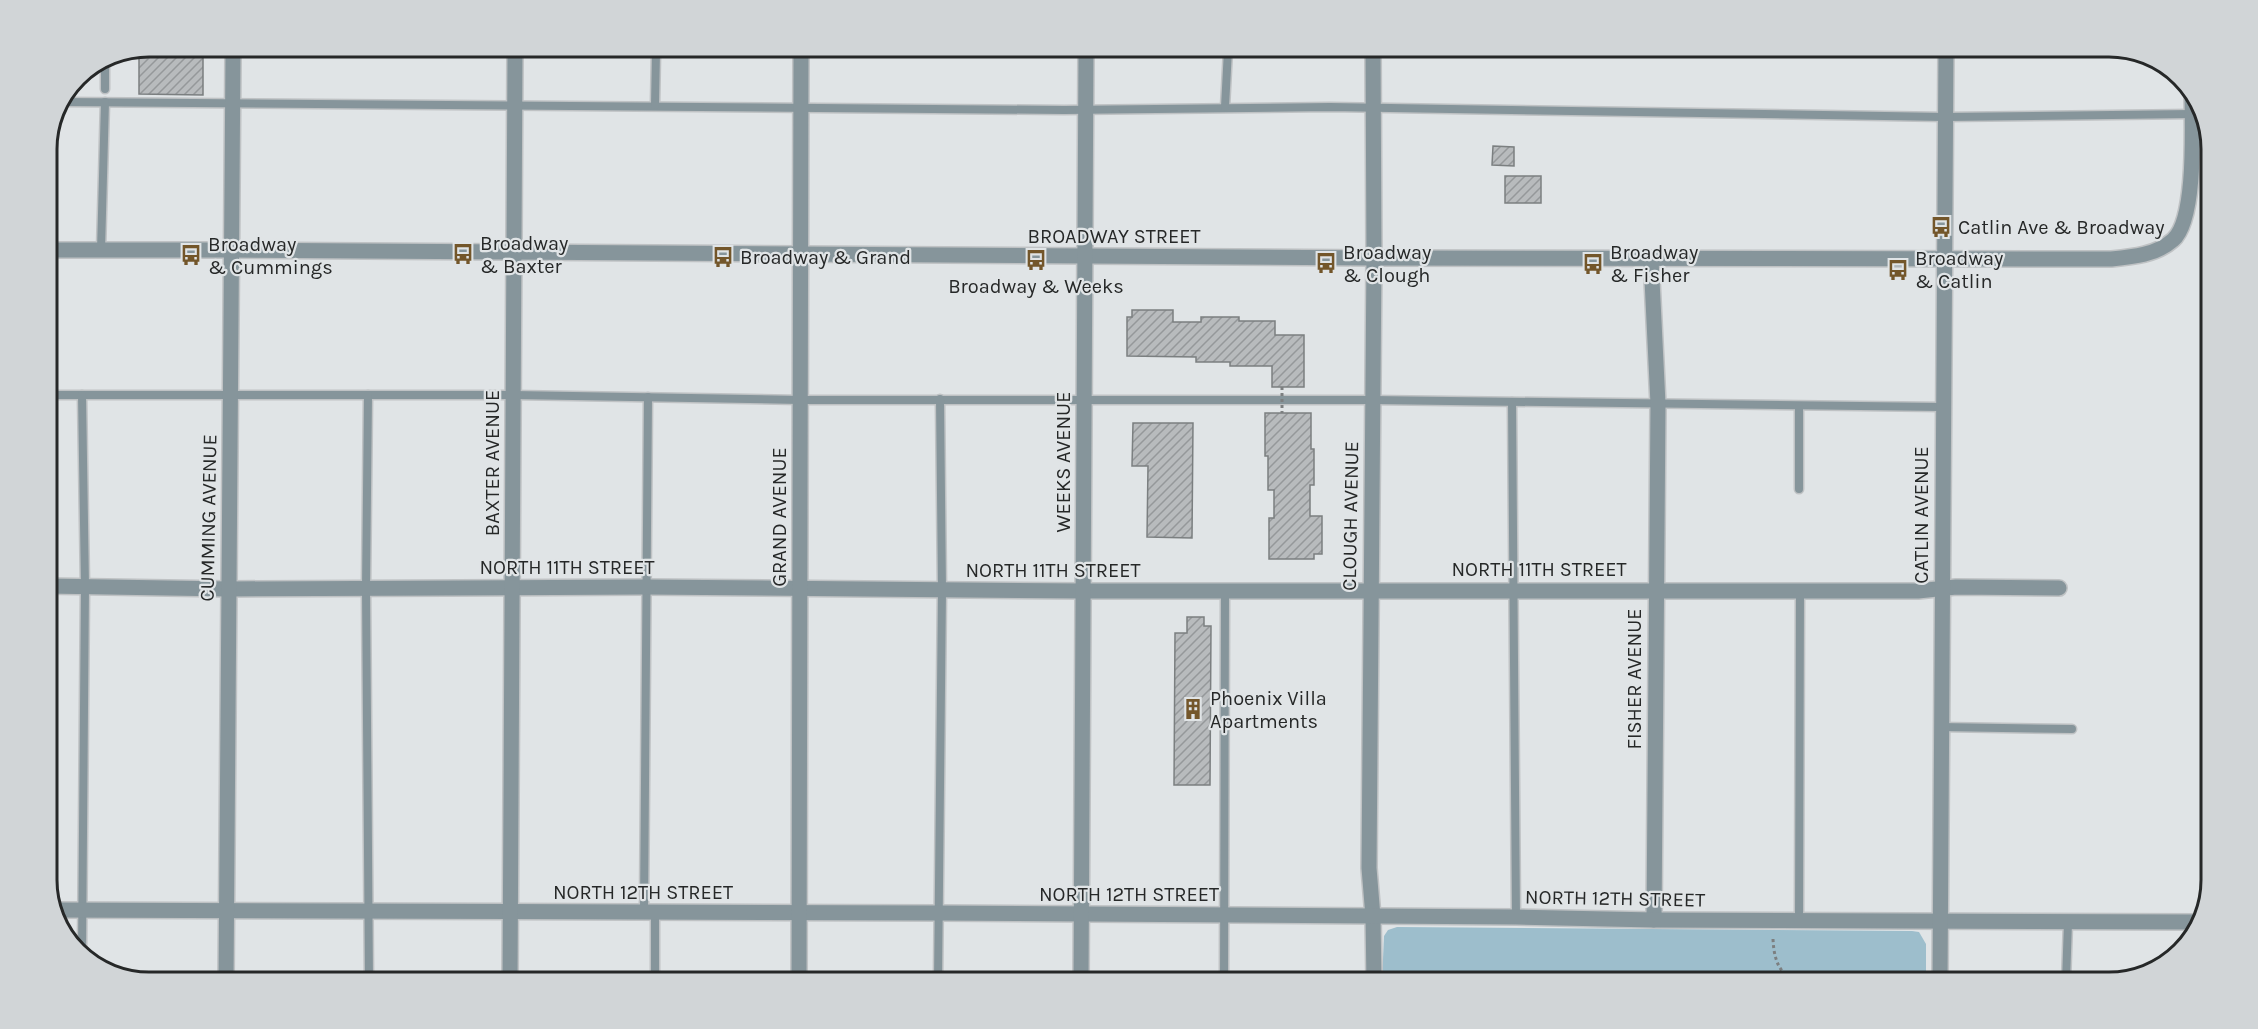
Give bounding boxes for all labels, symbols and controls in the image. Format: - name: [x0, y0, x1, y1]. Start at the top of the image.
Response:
- bus stop icon: Catlin Ave & Broadway: [1929, 215, 1953, 239]
- place label: Catlin Ave & Broadway: [1958, 216, 2165, 239]
- street label: BROADWAY STREET: [1027, 225, 1201, 248]
- place label: Broadway & Baxter: [480, 232, 568, 278]
- place label: Broadway & Cummings: [208, 233, 333, 279]
- place label: Broadway & Clough: [1343, 241, 1431, 287]
- place label: Broadway & Fisher: [1610, 241, 1698, 287]
- bus stop icon: Broadway & Baxter: [451, 242, 475, 266]
- bus stop icon: Broadway & Cummings: [179, 243, 203, 267]
- bus stop icon: Broadway & Grand: [711, 245, 735, 269]
- place label: Broadway & Grand: [740, 246, 911, 269]
- place label: Broadway & Catlin: [1915, 247, 2003, 293]
- bus stop icon: Broadway & Weeks: [1024, 248, 1048, 272]
- bus stop icon: Broadway & Clough: [1314, 251, 1338, 275]
- bus stop icon: Broadway & Fisher: [1581, 252, 1605, 276]
- bus stop icon: Broadway & Catlin: [1886, 258, 1910, 282]
- place label: Broadway & Weeks: [948, 275, 1124, 298]
- street label: BAXTER AVENUE: [481, 390, 504, 536]
- street label: WEEKS AVENUE: [1052, 392, 1075, 532]
- street label: CUMMING AVENUE: [196, 434, 221, 602]
- street label: CLOUGH AVENUE: [1338, 441, 1363, 591]
- street label: CATLIN AVENUE: [1910, 446, 1933, 584]
- street label: GRAND AVENUE: [768, 447, 791, 587]
- street label: NORTH 11TH STREET: [479, 556, 655, 579]
- street label: NORTH 11TH STREET: [1451, 558, 1627, 581]
- street label: NORTH 11TH STREET: [965, 559, 1141, 582]
- street label: FISHER AVENUE: [1623, 608, 1646, 750]
- place label: Phoenix Villa Apartments: [1210, 687, 1327, 733]
- building icon: Phoenix Villa Apartments: [1181, 697, 1205, 721]
- street label: NORTH 12TH STREET: [553, 881, 733, 904]
- street label: NORTH 12TH STREET: [1039, 883, 1219, 906]
- street label: NORTH 12TH STREET: [1525, 885, 1705, 912]

